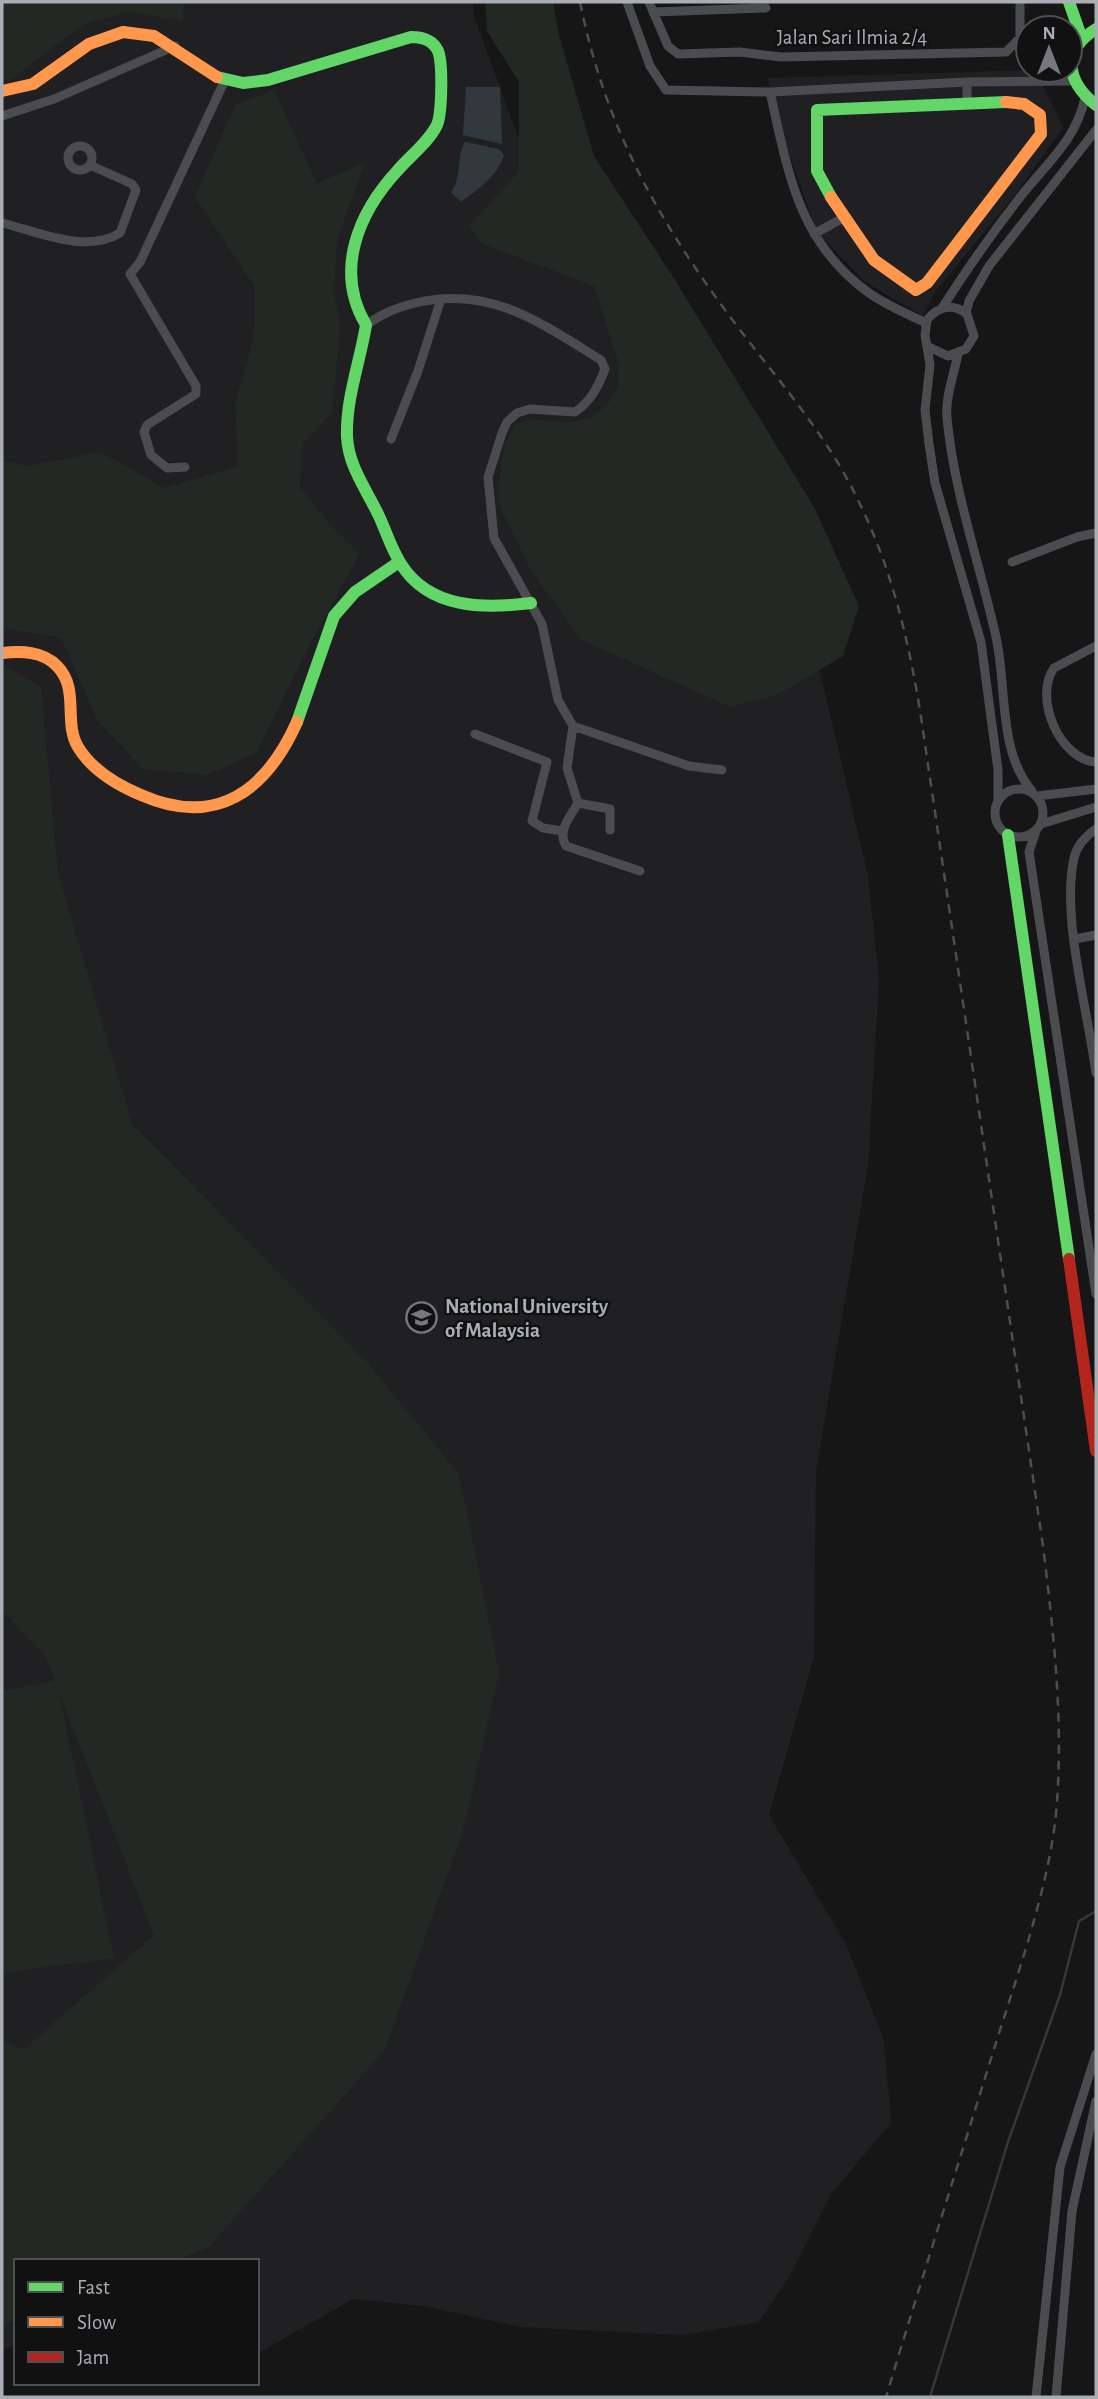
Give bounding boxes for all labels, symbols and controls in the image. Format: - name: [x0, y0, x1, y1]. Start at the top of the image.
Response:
- north arrow: [1014, 14, 1084, 84]
- text: N: [1042, 24, 1056, 43]
- street label: Jalan Sari Ilmia 2/4: [777, 27, 927, 48]
- place label: National University of Malaysia: [445, 1296, 609, 1341]
- school or university icon: National University of Malaysia: [405, 1301, 439, 1335]
- legend: [14, 2259, 259, 2385]
- text: Fast: [77, 2277, 110, 2298]
- text: Slow: [77, 2312, 116, 2333]
- text: Jam: [77, 2347, 109, 2368]

